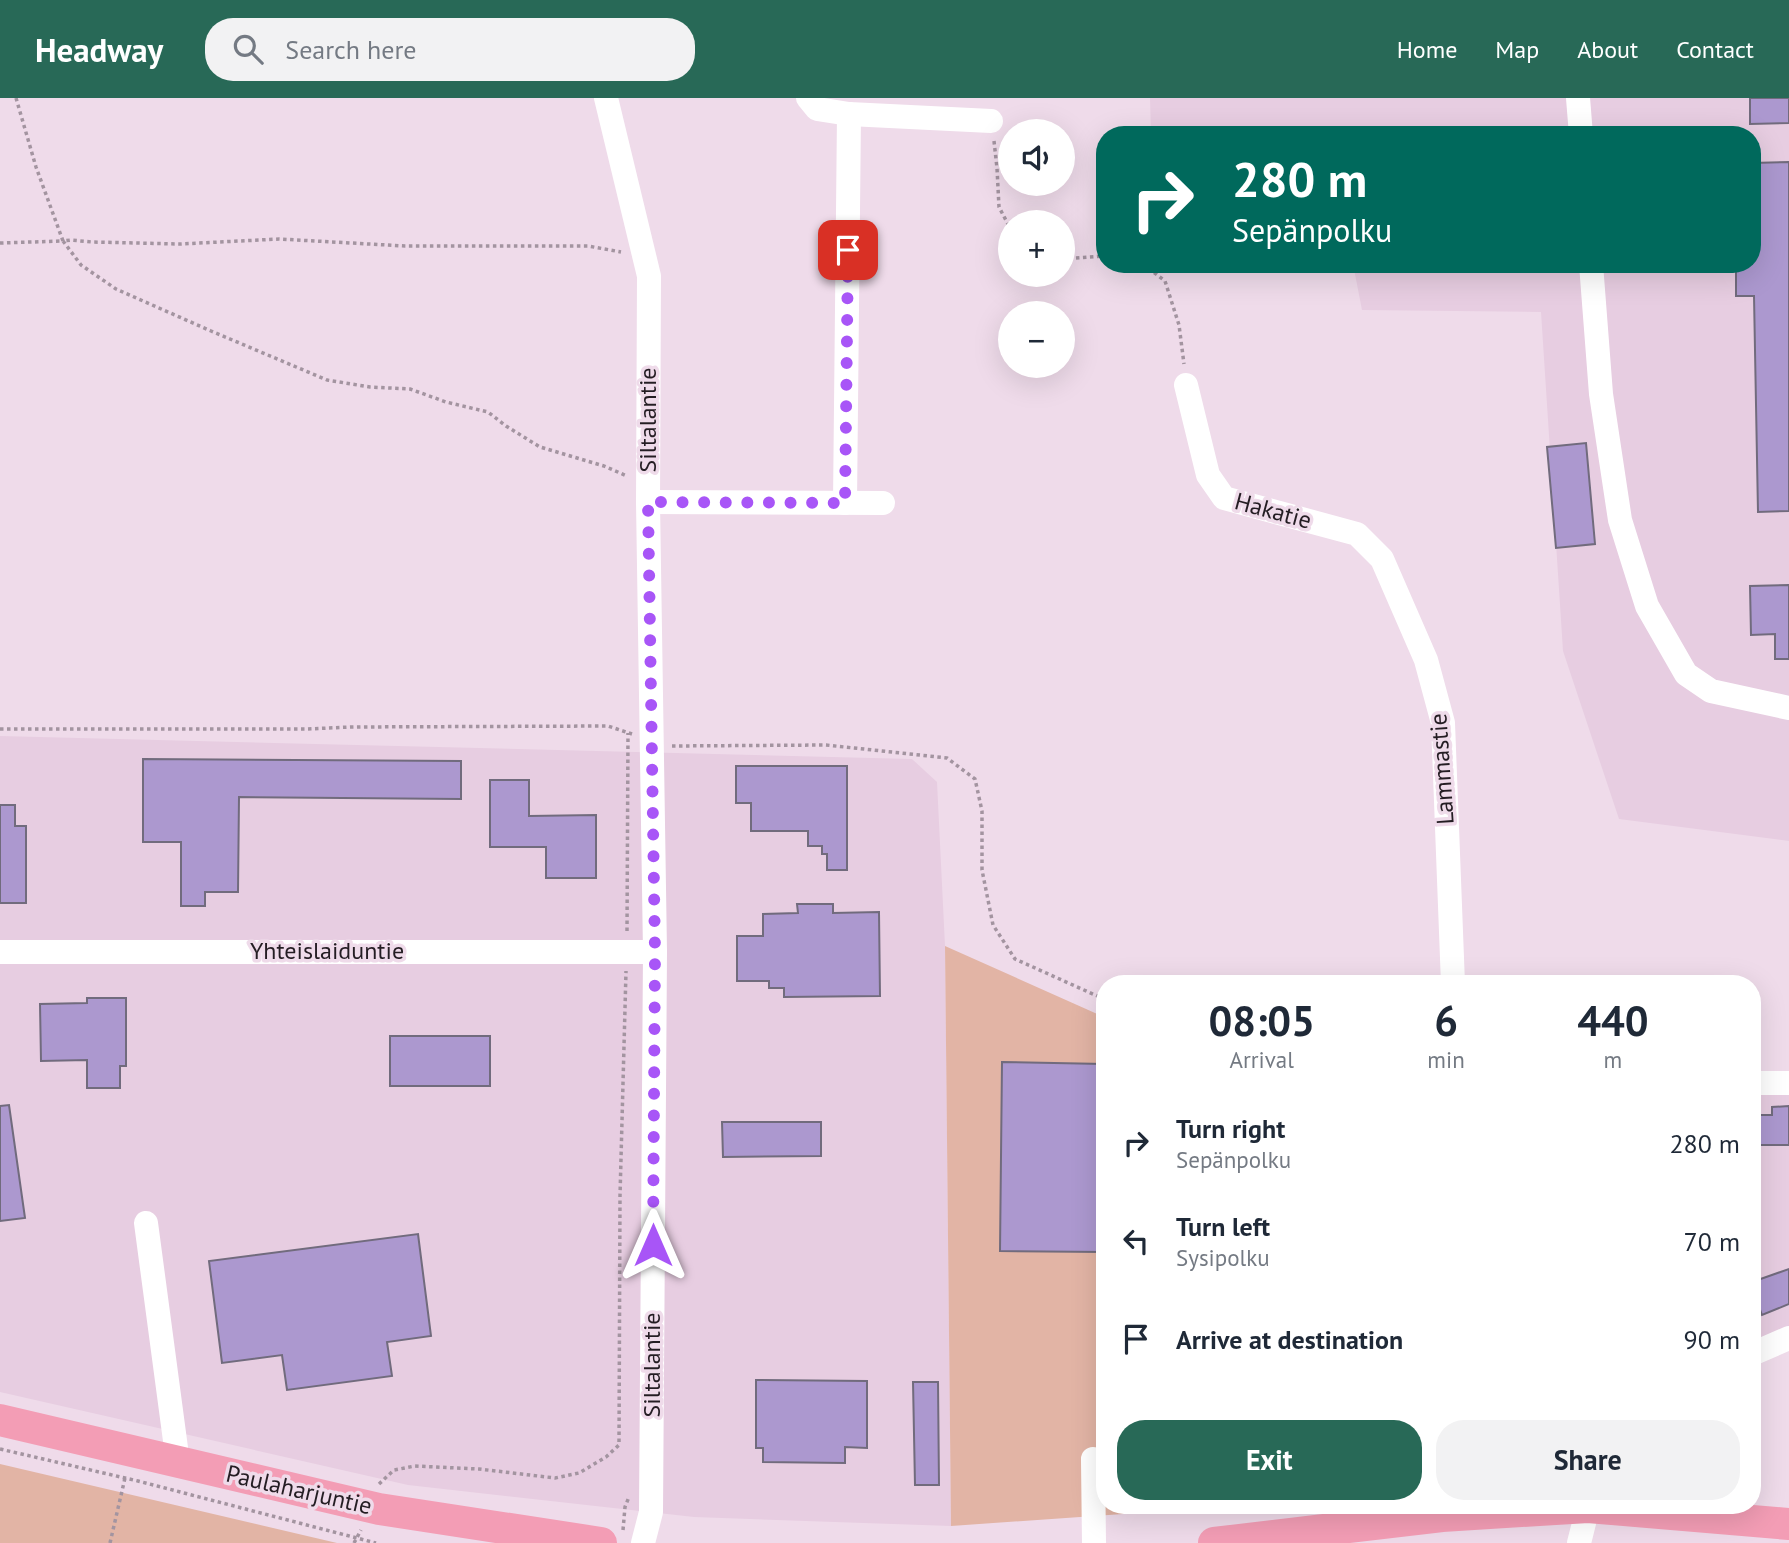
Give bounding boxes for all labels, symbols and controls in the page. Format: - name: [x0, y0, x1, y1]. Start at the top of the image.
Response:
- search box: [205, 18, 695, 81]
- text: Headway: [35, 28, 163, 71]
- icon: search: [229, 30, 267, 68]
- text: Search here: [285, 33, 416, 66]
- text: Home: [1397, 34, 1457, 65]
- text: Map: [1495, 34, 1539, 65]
- text: About: [1577, 34, 1638, 65]
- text: Contact: [1676, 34, 1754, 65]
- map controls: [998, 119, 1075, 378]
- button: sound: [998, 119, 1075, 196]
- text: 280 m: [1232, 147, 1367, 211]
- icon: right: [1117, 154, 1208, 245]
- text: Sepänpolku: [1232, 209, 1392, 251]
- button: +: [998, 210, 1075, 287]
- pin: [818, 220, 878, 280]
- icon: arrive: [829, 231, 867, 269]
- button: −: [998, 301, 1075, 378]
- street label: Siltalantie: [632, 367, 663, 473]
- street label: Hakatie: [1231, 485, 1315, 536]
- street label: Lammastie: [1422, 712, 1461, 826]
- street label: Yhteislaiduntie: [250, 935, 404, 966]
- text: 08:05: [1208, 993, 1315, 1048]
- text: 6: [1434, 993, 1458, 1048]
- text: 440: [1577, 993, 1649, 1048]
- text: Arrival: [1229, 1045, 1294, 1074]
- text: min: [1427, 1045, 1465, 1074]
- text: m: [1604, 1045, 1622, 1074]
- text: Turn right: [1176, 1112, 1285, 1145]
- icon: right: [1117, 1124, 1155, 1162]
- text: 280 m: [1669, 1127, 1740, 1160]
- text: Sepänpolku: [1176, 1145, 1291, 1174]
- position arrow: [616, 1208, 690, 1282]
- text: Turn left: [1176, 1210, 1270, 1243]
- icon: left: [1117, 1222, 1155, 1260]
- text: 70 m: [1684, 1225, 1740, 1258]
- text: Sysipolku: [1176, 1243, 1270, 1272]
- street label: Siltalantie: [636, 1312, 667, 1418]
- icon: arrive: [1117, 1320, 1155, 1358]
- text: Arrive at destination: [1176, 1323, 1403, 1356]
- text: 90 m: [1684, 1323, 1740, 1356]
- button: Exit: [1117, 1420, 1422, 1500]
- button: Share: [1436, 1420, 1740, 1500]
- street label: Paulaharjuntie: [223, 1458, 375, 1521]

